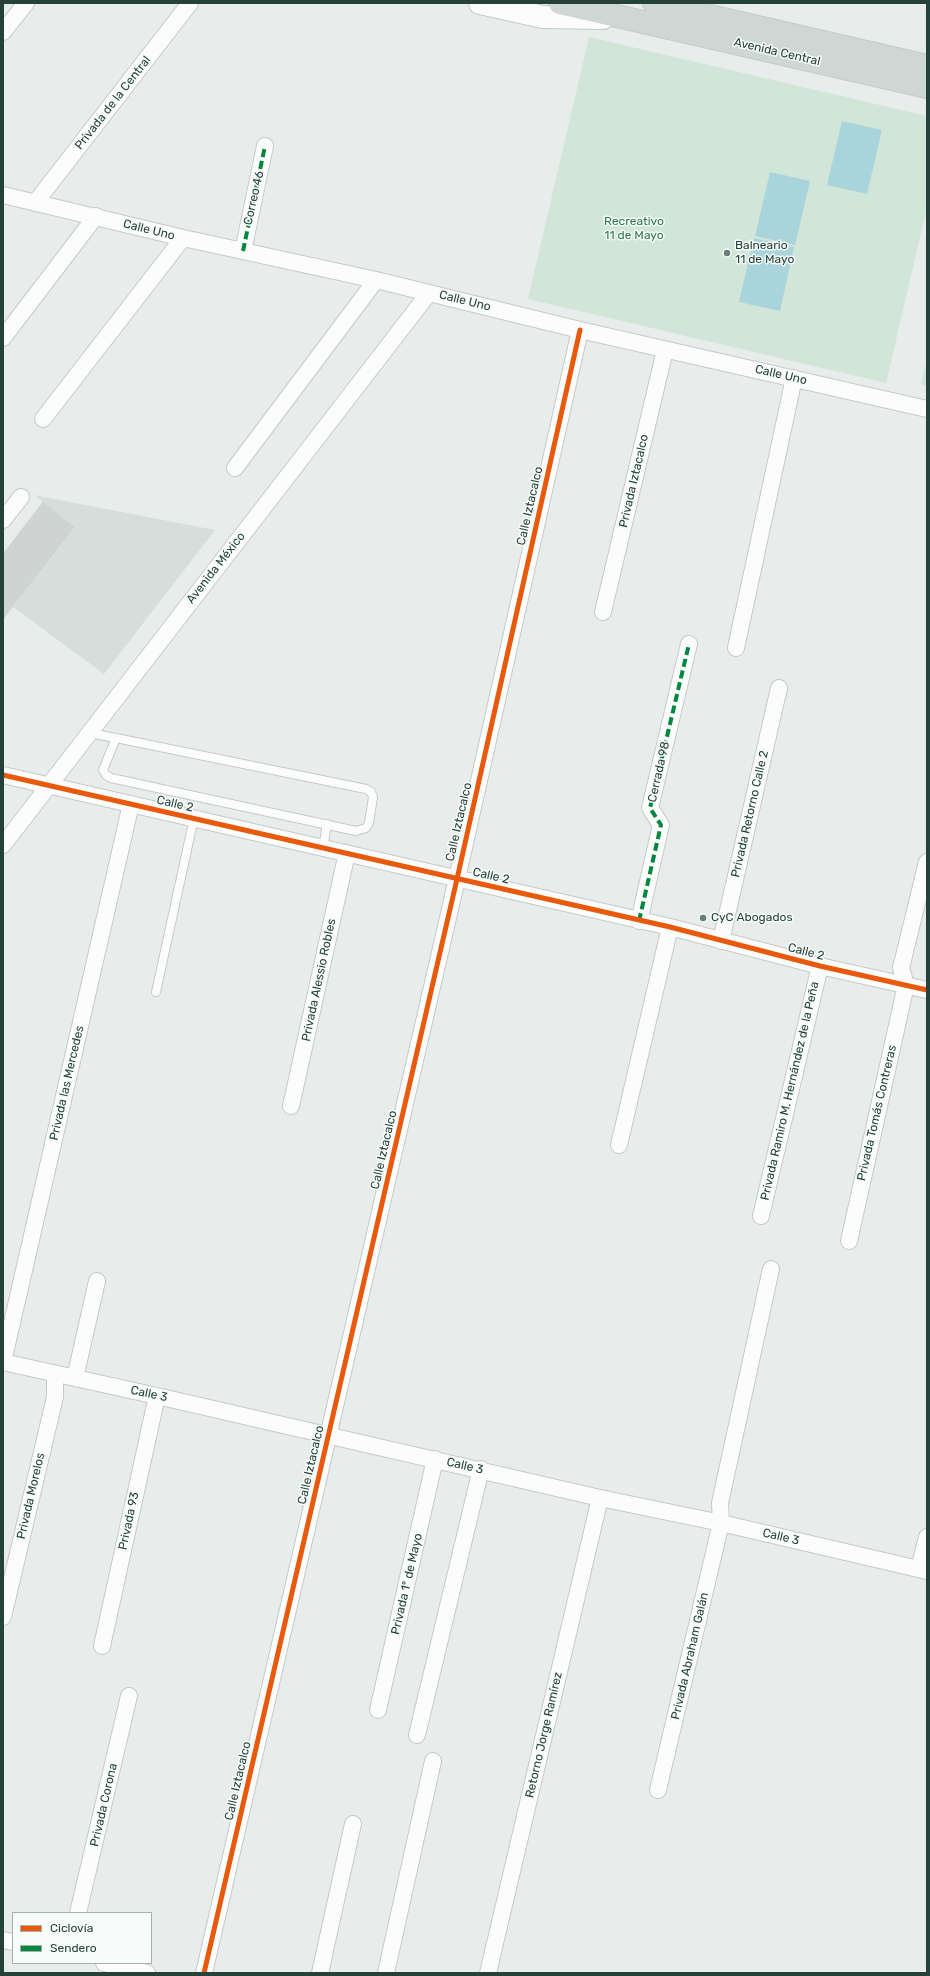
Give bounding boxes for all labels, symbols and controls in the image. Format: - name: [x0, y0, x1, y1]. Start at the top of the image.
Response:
- street label: Avenida Central: [732, 35, 822, 69]
- street label: Privada de la Central: [72, 53, 154, 153]
- street label: Correo 46: [241, 170, 267, 226]
- park label: Recreativo 11 de Mayo: [604, 215, 664, 243]
- street label: Calle Uno: [122, 217, 176, 243]
- place label: Balneario 11 de Mayo: [735, 239, 794, 267]
- marker: Balneario 11 de Mayo: [722, 248, 732, 258]
- street label: Calle Uno: [438, 288, 492, 314]
- street label: Calle Uno: [754, 362, 808, 388]
- street label: Privada Iztacalco: [616, 433, 652, 529]
- street label: Calle Iztacalco: [514, 465, 546, 547]
- street label: Avenida México: [184, 529, 248, 607]
- street label: Cerrada 98: [645, 740, 673, 804]
- street label: Privada Retorno Calle 2: [728, 749, 772, 879]
- street label: Calle Iztacalco: [443, 781, 475, 863]
- street label: Calle 2: [155, 793, 195, 815]
- street label: Calle 2: [471, 865, 511, 887]
- place label: CyC Abogados: [711, 911, 793, 925]
- marker: CyC Abogados: [698, 913, 708, 923]
- street label: Privada Alessio Robles: [299, 917, 339, 1043]
- street label: Calle 2: [786, 941, 826, 963]
- street label: Privada Ramiro M. Hernández de la Peña: [758, 980, 822, 1202]
- street label: Privada las Mercedes: [47, 1024, 87, 1142]
- street label: Privada Tomás Contreras: [854, 1044, 900, 1182]
- street label: Calle Iztacalco: [368, 1109, 400, 1191]
- street label: Calle 3: [129, 1383, 169, 1405]
- street label: Calle Iztacalco: [295, 1424, 327, 1506]
- street label: Privada Morelos: [14, 1451, 48, 1541]
- street label: Calle 3: [445, 1455, 485, 1477]
- street label: Privada 93: [116, 1491, 142, 1551]
- street label: Calle 3: [761, 1526, 801, 1548]
- street label: Privada 1º de Mayo: [388, 1532, 426, 1636]
- street label: Privada Abraham Galán: [668, 1591, 712, 1721]
- street label: Retorno Jorge Ramírez: [523, 1671, 565, 1799]
- street label: Calle Iztacalco: [222, 1740, 254, 1822]
- street label: Privada Corona: [87, 1762, 121, 1848]
- legend: [12, 1912, 152, 1964]
- text: Ciclovía: [50, 1921, 93, 1935]
- text: Sendero: [50, 1941, 97, 1955]

